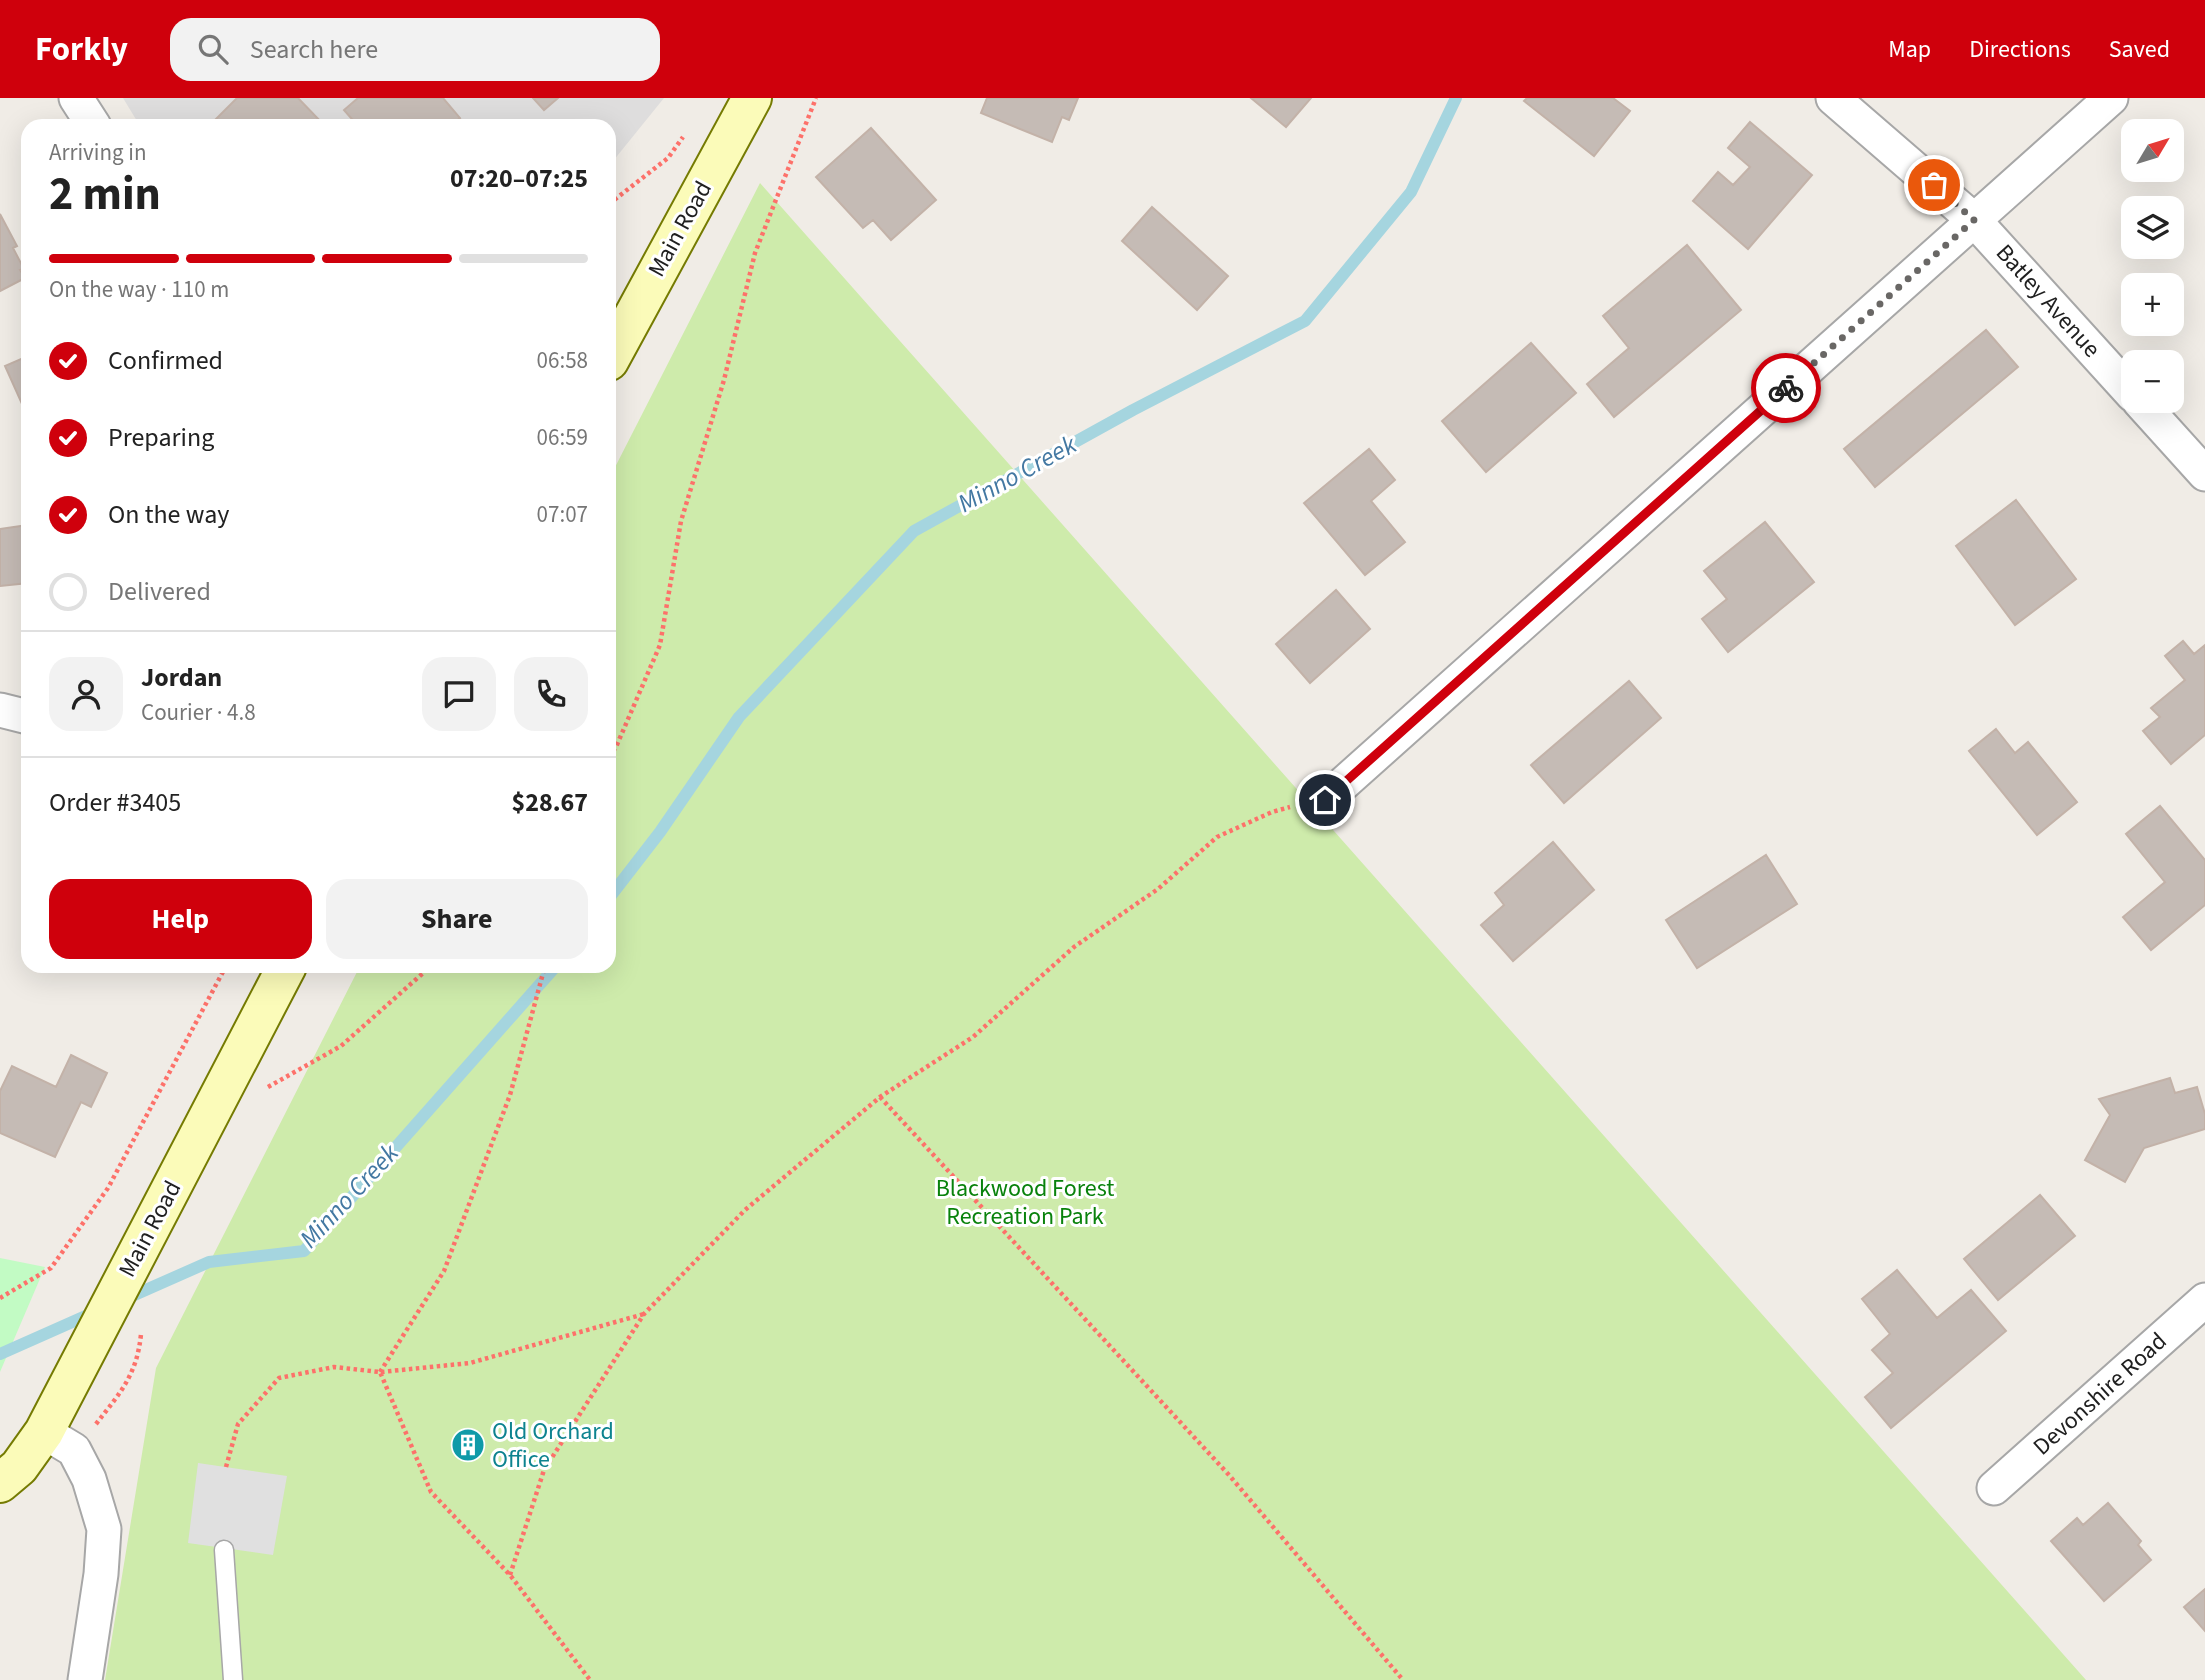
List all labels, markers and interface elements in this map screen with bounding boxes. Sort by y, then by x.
search box [170,18,660,81]
text: Forkly [35,26,128,73]
icon: search [194,30,232,68]
text: Search here [250,31,378,68]
text: Map [1888,32,1931,67]
text: Directions [1969,32,2071,67]
text: Saved [2109,32,2170,67]
north arrow [2121,119,2184,182]
map controls [2121,119,2184,413]
text: Arriving in [49,136,147,169]
pin [1904,155,1964,215]
text: 07:20–07:25 [450,160,588,197]
text: 2 min [49,162,161,227]
icon: bag [1915,166,1953,204]
street label: Main Road [639,175,721,283]
button: layers [2121,196,2184,259]
street label: Batley Avenue [1987,236,2109,366]
text: On the way · 110 m [49,273,229,306]
button: + [2121,273,2184,336]
icon: check [49,342,87,380]
text: Confirmed [108,342,223,379]
text: 06:58 [537,344,588,377]
button: − [2121,350,2184,413]
courier [1751,353,1821,423]
icon: bike [1767,369,1805,407]
icon: check [49,419,87,457]
text: Preparing [108,419,214,456]
text: 06:59 [537,421,588,454]
water label: Minno Creek [951,426,1084,522]
icon: check [49,496,87,534]
text: On the way [108,496,229,533]
text: 07:07 [537,498,588,531]
text: Delivered [108,573,211,610]
button: person [49,657,123,731]
button: chat [422,657,496,731]
button: phone [514,657,588,731]
text: Jordan [141,659,222,696]
text: Courier · 4.8 [141,696,256,729]
pin [1295,770,1355,830]
icon: home [1306,781,1344,819]
text: Order #3405 [49,784,181,821]
text: $28.67 [512,784,588,821]
button: Help [49,879,312,959]
button: Share [326,879,588,959]
water label: Minno Creek [291,1135,407,1256]
park label: Blackwood Forest Recreation Park [936,1171,1114,1234]
street label: Main Road [110,1174,190,1284]
street label: Devonshire Road [2025,1324,2175,1464]
place label: Old Orchard Office [492,1414,614,1477]
building icon: Old Orchard Office [449,1426,487,1464]

